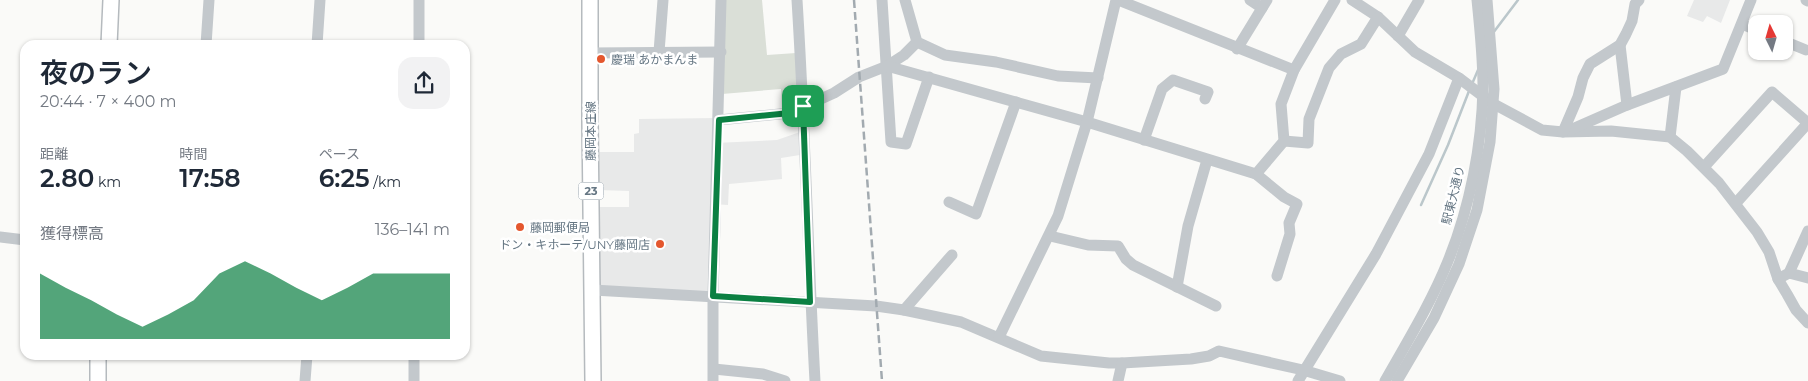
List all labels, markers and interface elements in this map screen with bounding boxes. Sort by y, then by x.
north arrow [1748,15,1792,60]
map controls [1748,15,1793,60]
place label: 慶瑞 あかまんま [611,52,698,67]
marker: 慶瑞 あかまんま [595,53,607,65]
text: 夜のラン [40,56,152,90]
button: share [398,57,450,109]
pin [782,85,824,127]
text: 20:44 · 7 × 400 m [40,92,177,111]
icon: arrive [789,92,817,120]
street label: 藤岡本庄線 [583,101,598,161]
text: 距離 [40,145,68,163]
text: 時間 [179,145,207,163]
text: ペース [319,145,360,163]
text: 2.80 [40,163,94,193]
text: 17:58 [179,163,241,193]
text: 6:25 [319,163,370,193]
street label: 駅東大通り [1438,164,1468,226]
text: km [94,173,121,191]
text: /km [370,173,401,191]
road number: 23 [578,182,604,200]
text: 136–141 m [375,220,450,239]
place label: 藤岡郵便局 [530,220,590,235]
marker: 藤岡郵便局 [514,221,526,233]
text: 獲得標高 [40,224,104,243]
place label: ドン・キホーテ/UNY藤岡店 [499,237,650,252]
marker: ドン・キホーテ/UNY藤岡店 [654,238,666,250]

